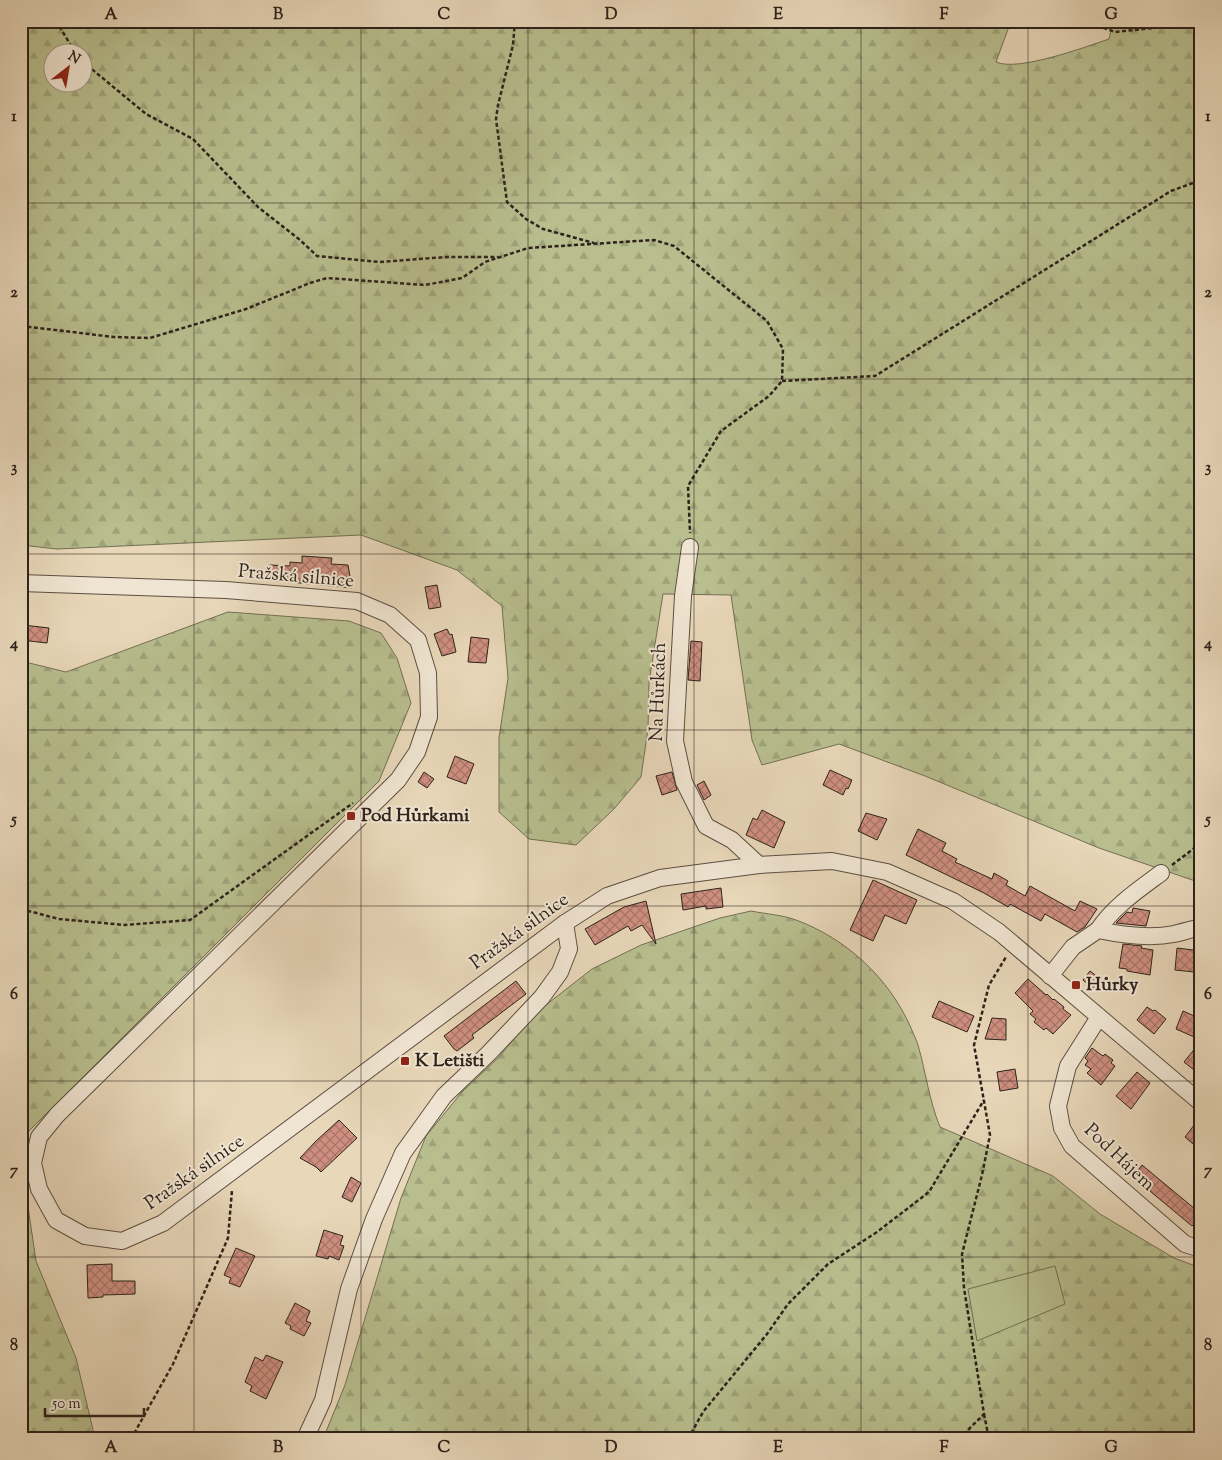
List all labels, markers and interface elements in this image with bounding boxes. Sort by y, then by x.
text: A [105,4,118,27]
text: B [273,4,283,27]
text: C [438,4,451,27]
text: D [605,4,618,27]
text: E [773,4,783,27]
text: F [940,4,949,27]
text: G [1104,4,1118,27]
north arrow [42,42,92,92]
text: N [64,47,84,70]
text: 1 [11,106,17,129]
text: 1 [1205,106,1211,129]
text: 2 [10,282,18,305]
text: 2 [1204,282,1212,305]
text: 3 [11,457,18,480]
text: 3 [1205,457,1212,480]
street label: Pražská silnice [237,558,355,596]
text: 4 [9,633,18,656]
text: 4 [1203,633,1212,656]
street label: Na Hůrkách [644,642,674,742]
place label: Pod Hůrkami [361,803,470,830]
text: 5 [9,809,17,832]
text: 5 [1203,809,1211,832]
marker: Pod Hůrkami [345,810,357,822]
street label: Pražská silnice [465,887,575,977]
place label: Hůrky [1086,972,1139,999]
marker: Hůrky [1070,979,1082,991]
text: 6 [10,984,18,1007]
text: 6 [1204,984,1212,1007]
place label: K Letišti [415,1048,485,1075]
marker: K Letišti [399,1055,411,1067]
street label: Pod Hájem [1077,1118,1161,1198]
street label: Pražská silnice [140,1129,250,1217]
text: 7 [10,1160,19,1183]
text: 7 [1204,1160,1213,1183]
text: 8 [10,1335,18,1358]
text: 8 [1204,1335,1212,1358]
scale bar [45,1385,144,1417]
text: 50 m [51,1394,81,1415]
text: A [105,1437,118,1460]
text: B [273,1437,283,1460]
text: C [438,1437,451,1460]
text: D [605,1437,618,1460]
text: E [773,1437,783,1460]
text: F [940,1437,949,1460]
text: G [1104,1437,1118,1460]

